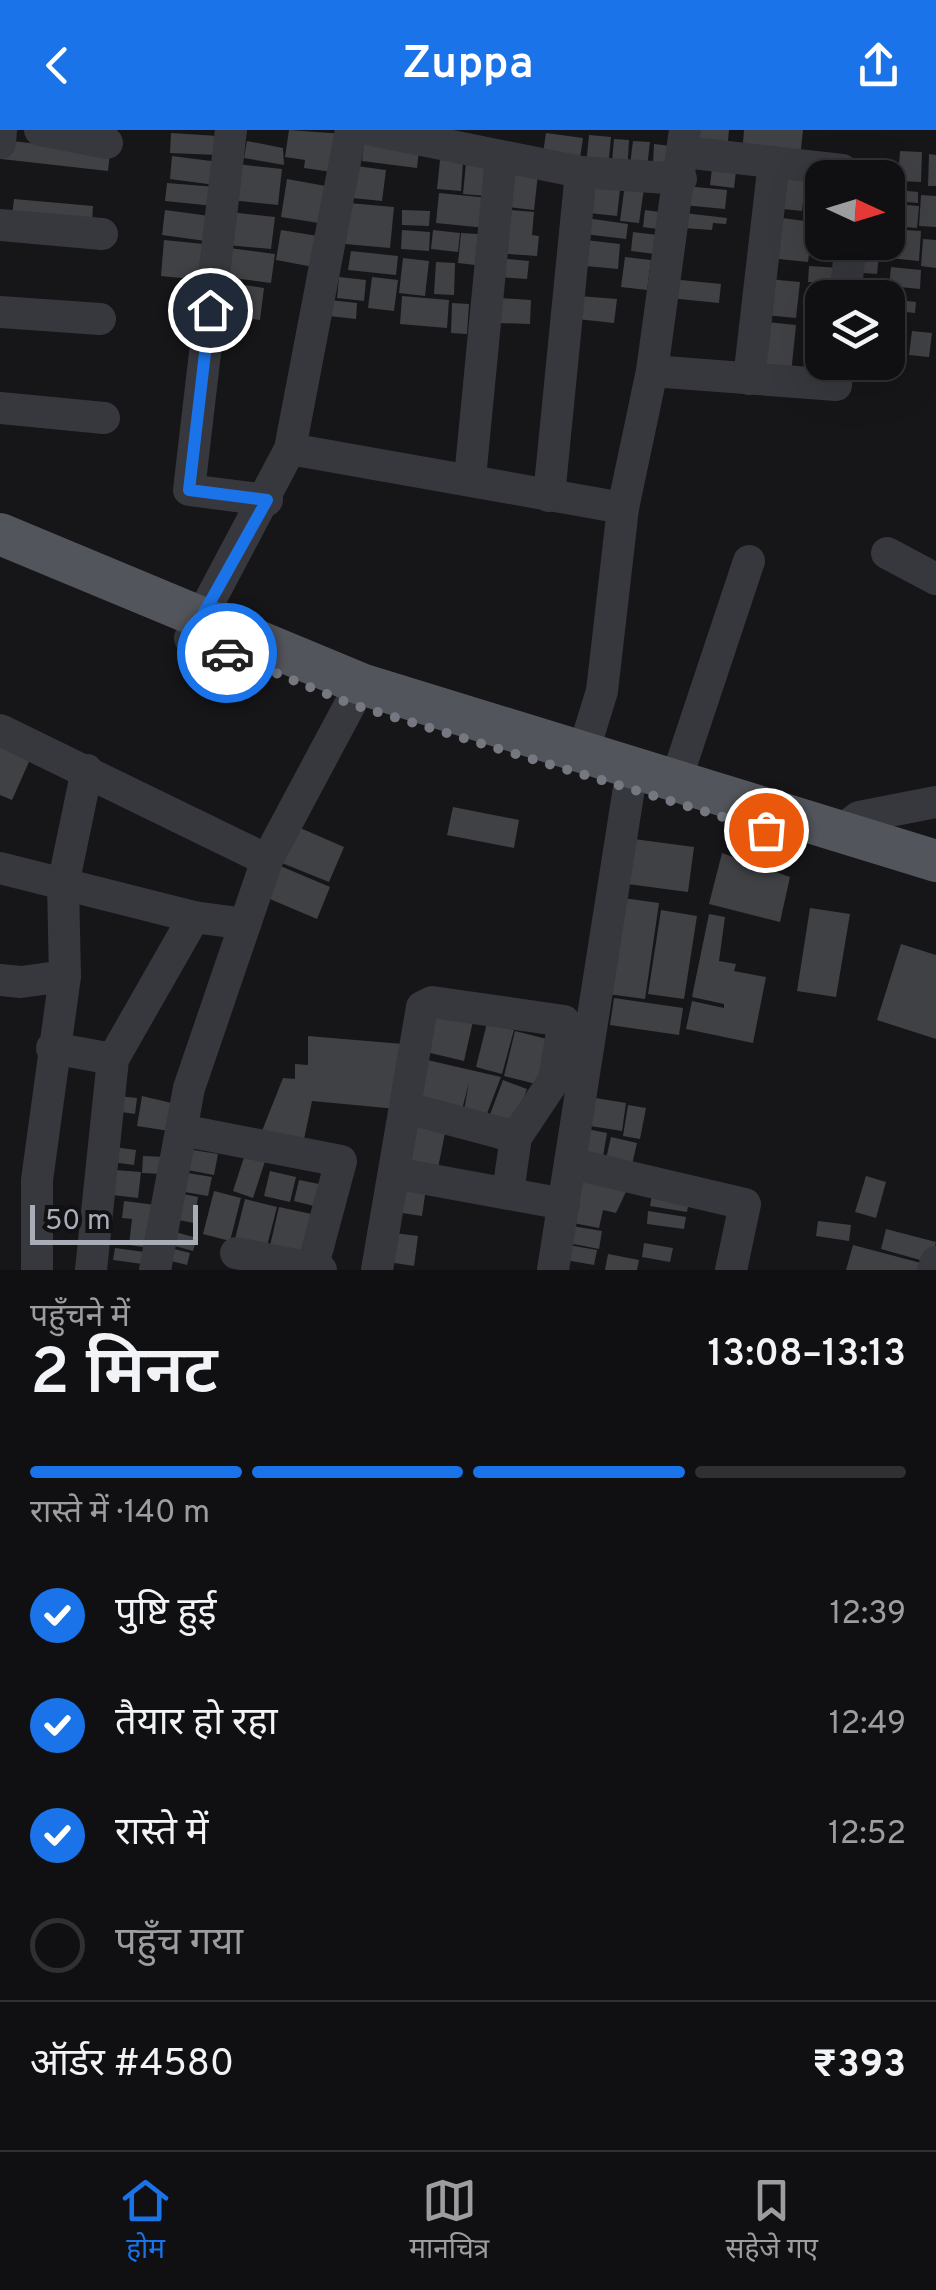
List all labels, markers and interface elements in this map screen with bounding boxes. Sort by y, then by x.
text: Zuppa [402,37,534,94]
icon: back [30,38,85,93]
icon: share [851,38,906,93]
north arrow [805,160,905,260]
map controls [805,160,905,380]
pin [168,268,253,353]
button: layers [805,280,905,380]
icon: home [183,283,238,338]
courier [177,603,277,703]
icon: car [200,626,255,681]
pin [724,788,809,873]
icon: bag [739,803,794,858]
scale bar [30,1200,198,1244]
text: 50 m [45,1204,111,1240]
text: पहुँचने में [30,1298,130,1338]
text: 13:08–13:13 [708,1331,906,1380]
text: 2 मिनट [30,1335,218,1417]
text: रास्ते में · 140 m [30,1494,210,1534]
icon: check [30,1588,85,1643]
text: पुष्टि हुई [115,1590,216,1639]
text: 12:39 [830,1595,906,1635]
icon: check [30,1698,85,1753]
text: तैयार हो रहा [115,1700,278,1749]
text: 12:49 [829,1705,906,1745]
icon: check [30,1808,85,1863]
text: रास्ते में [115,1810,208,1859]
text: 12:52 [828,1815,906,1855]
text: पहुँच गया [115,1920,243,1969]
text: ऑर्डर #4580 [30,2041,234,2090]
text: ₹393 [812,2042,906,2091]
tab: होम [118,2173,173,2269]
tab: मानचित्र [409,2173,489,2269]
tab: सहेजे गए [726,2173,818,2269]

